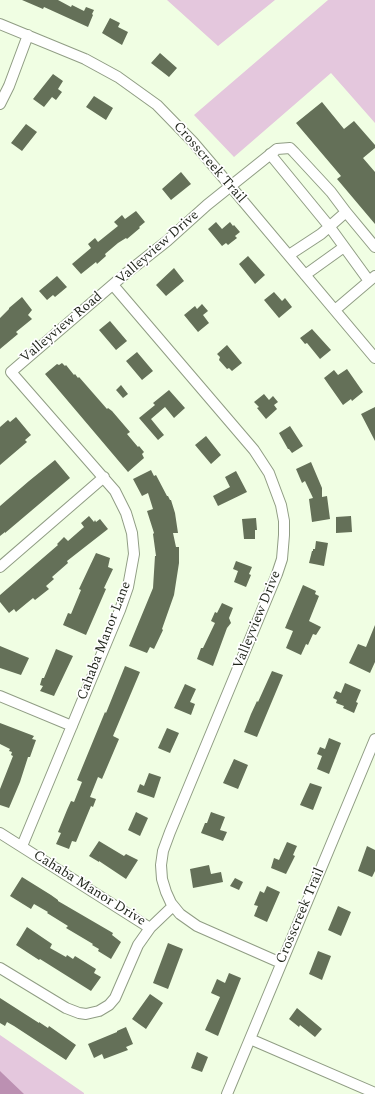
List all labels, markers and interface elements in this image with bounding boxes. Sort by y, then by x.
street label: Crosscreek Trail [169,119,249,207]
street label: Valleyview Drive [113,207,203,289]
street label: Valleyview Road [18,289,106,367]
street label: Valleyview Drive [231,568,285,672]
street label: Cahaba Manor Lane [75,579,135,703]
street label: Cahaba Manor Drive [30,848,148,930]
street label: Crosscreek Trail [273,866,329,966]

